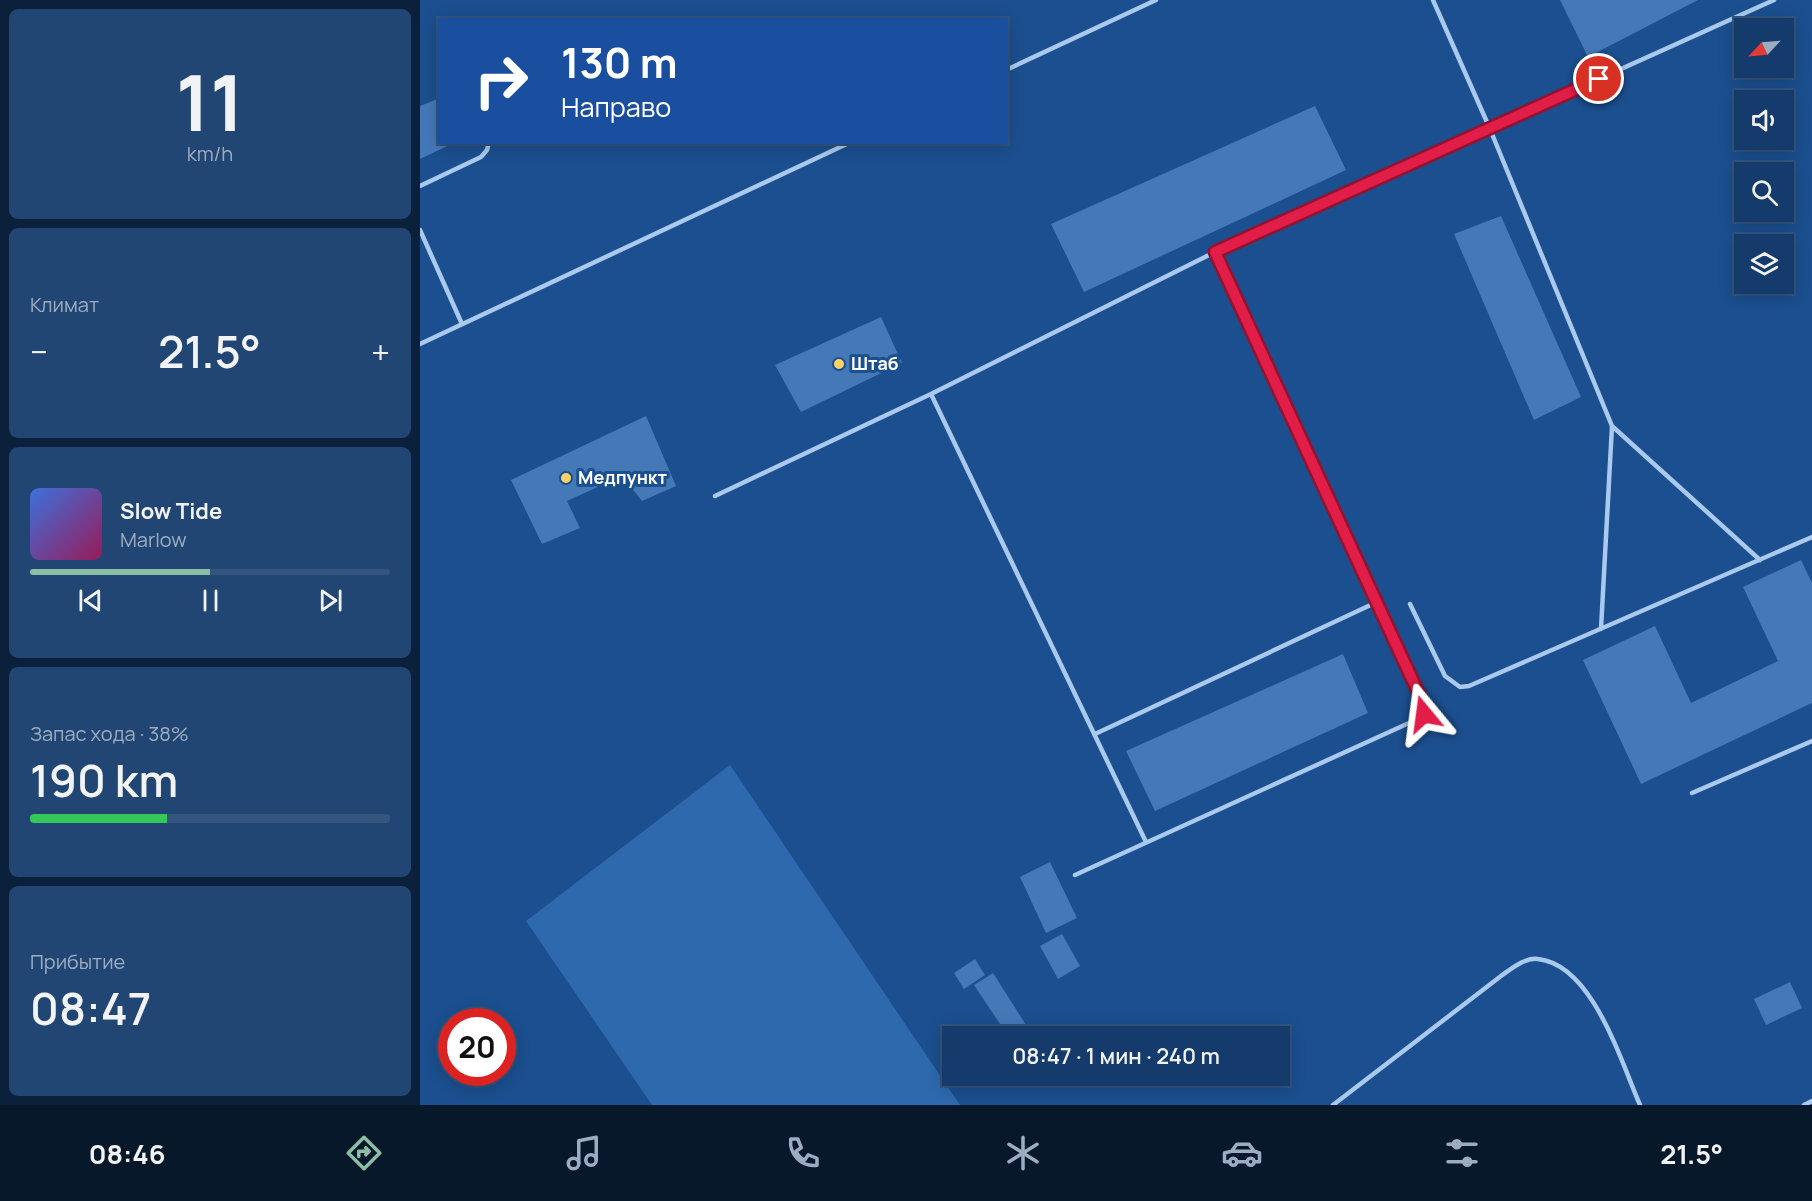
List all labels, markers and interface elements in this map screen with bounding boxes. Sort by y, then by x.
north arrow [1734,18,1794,78]
map controls [1734,18,1794,294]
text: 130 m [561,33,678,91]
icon: right [462,42,540,120]
text: 11 [176,48,244,154]
pin [1573,53,1624,104]
icon: arrive [1582,62,1615,95]
text: Направо [561,88,671,125]
button: sound [1734,90,1794,150]
text: km/h [187,140,233,167]
button: search [1734,162,1794,222]
button: layers [1734,234,1794,294]
text: Климат [30,291,99,318]
text: 21.5° [158,320,261,382]
text: − [30,329,48,374]
text: + [371,329,390,374]
place label: Штаб [851,351,899,375]
marker: Штаб [832,357,846,371]
place label: Медпункт [578,465,668,489]
marker: Медпункт [559,471,573,485]
text: Slow Tide [120,496,222,526]
text: Marlow [120,526,187,553]
icon: previous [74,584,107,617]
icon: pause [194,584,227,617]
icon: next [314,584,347,617]
position arrow [1392,682,1456,746]
text: Запас хода · 38% [30,720,189,747]
text: 190 km [30,749,178,811]
text: Прибытие [30,948,125,975]
text: 08:47 [30,977,151,1039]
speed limit sign: 20 [438,1008,516,1086]
text: 08:47 · 1 мин · 240 m [1012,1041,1220,1071]
icon: directions [343,1132,385,1174]
icon: music [563,1132,605,1174]
icon: phone [782,1132,824,1174]
icon: climate [1002,1132,1044,1174]
icon: car [1221,1132,1263,1174]
icon: filters [1441,1132,1483,1174]
text: 08:46 [89,1135,166,1172]
text: 21.5° [1660,1135,1723,1172]

